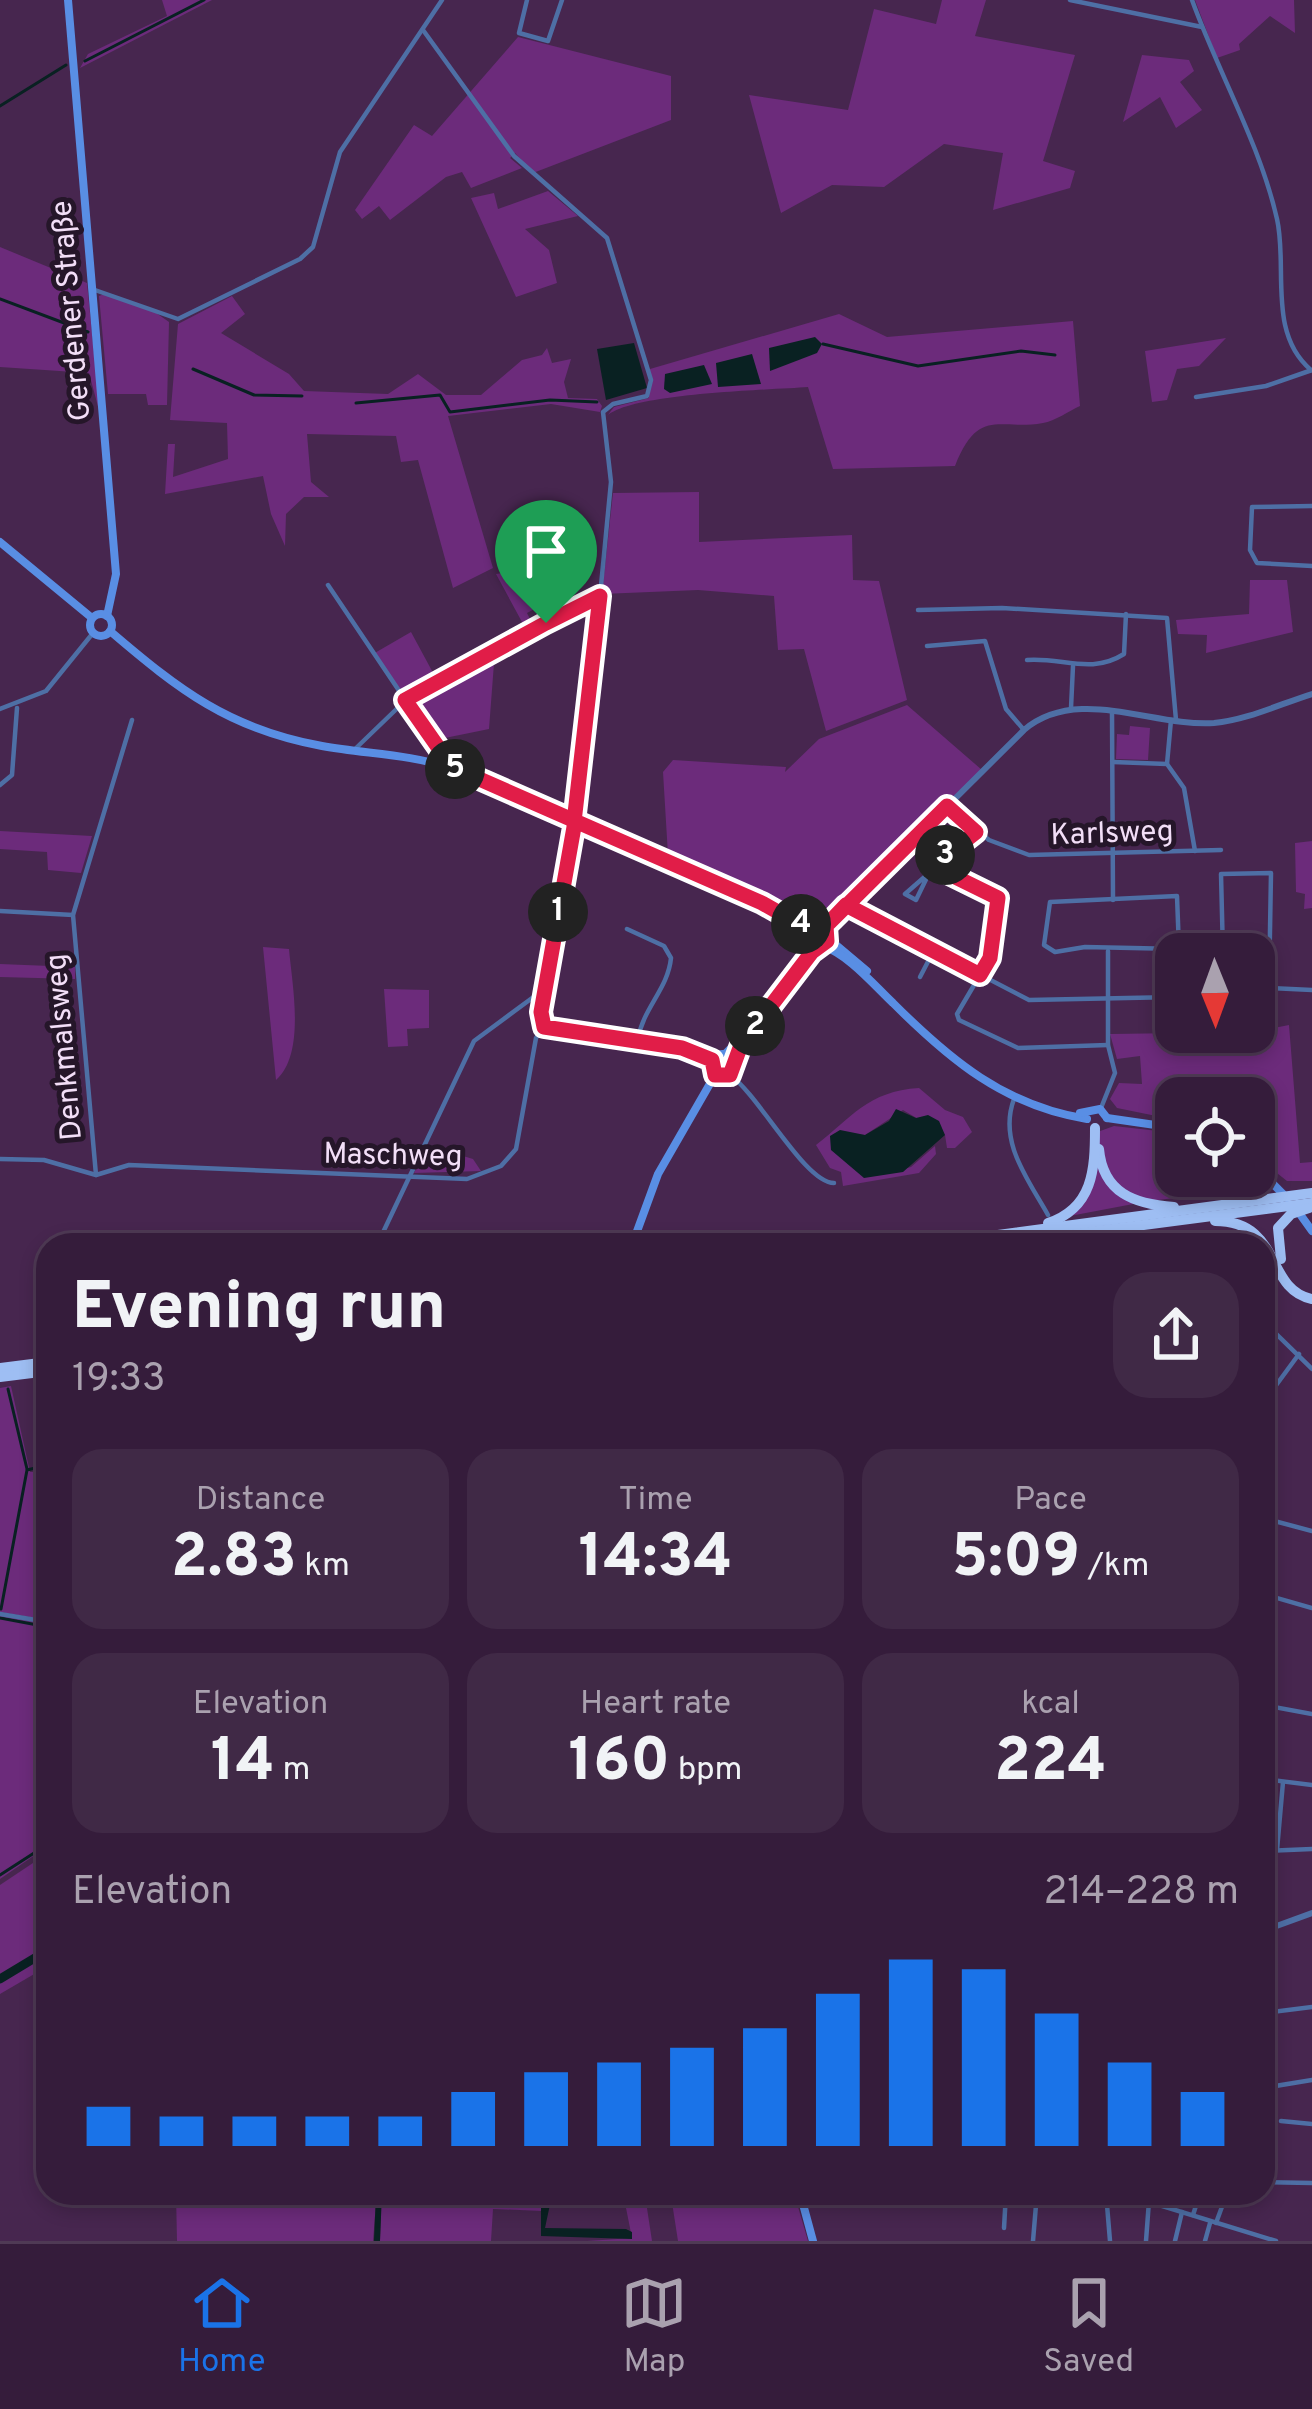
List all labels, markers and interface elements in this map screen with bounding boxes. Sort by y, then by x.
street label: Gerdener Straße [44,199,101,423]
pin [495,500,597,623]
icon: arrive [513,518,579,584]
pin: 5 [425,739,485,799]
text: 5 [445,748,465,790]
street label: Karlsweg [1050,814,1174,855]
pin: 3 [915,825,975,885]
text: 3 [935,834,955,876]
pin: 1 [528,882,588,942]
text: 1 [551,891,565,933]
pin: 4 [771,894,831,954]
text: 4 [790,903,812,945]
north arrow [1155,933,1275,1053]
map controls [1155,933,1275,1197]
street label: Denkmalsweg [39,952,92,1142]
pin: 2 [725,996,785,1056]
text: 2 [745,1005,765,1047]
button: locate [1155,1077,1275,1197]
street label: Maschweg [323,1137,463,1176]
text: Evening run [72,1269,446,1352]
button: share [1113,1272,1239,1398]
text: 19:33 [72,1356,166,1405]
text: Distance [196,1480,325,1522]
text: Time [619,1480,692,1522]
text: Pace [1014,1480,1087,1522]
text: 2.83 [171,1522,297,1598]
text: 14:34 [579,1522,732,1598]
text: 5:09 [952,1522,1080,1598]
text: km [297,1546,350,1588]
text: /km [1080,1546,1149,1588]
text: Elevation [193,1684,328,1726]
text: Heart rate [580,1684,731,1726]
text: kcal [1021,1684,1080,1726]
text: 14 [211,1726,275,1802]
text: 160 [568,1726,670,1802]
text: 224 [994,1726,1107,1802]
text: m [275,1750,310,1792]
text: bpm [670,1750,743,1792]
text: Elevation [72,1869,232,1918]
text: 214–228 m [1043,1869,1239,1918]
tab: Home [178,2270,266,2384]
tab: Map [621,2270,687,2384]
tab: Saved [1043,2270,1134,2384]

